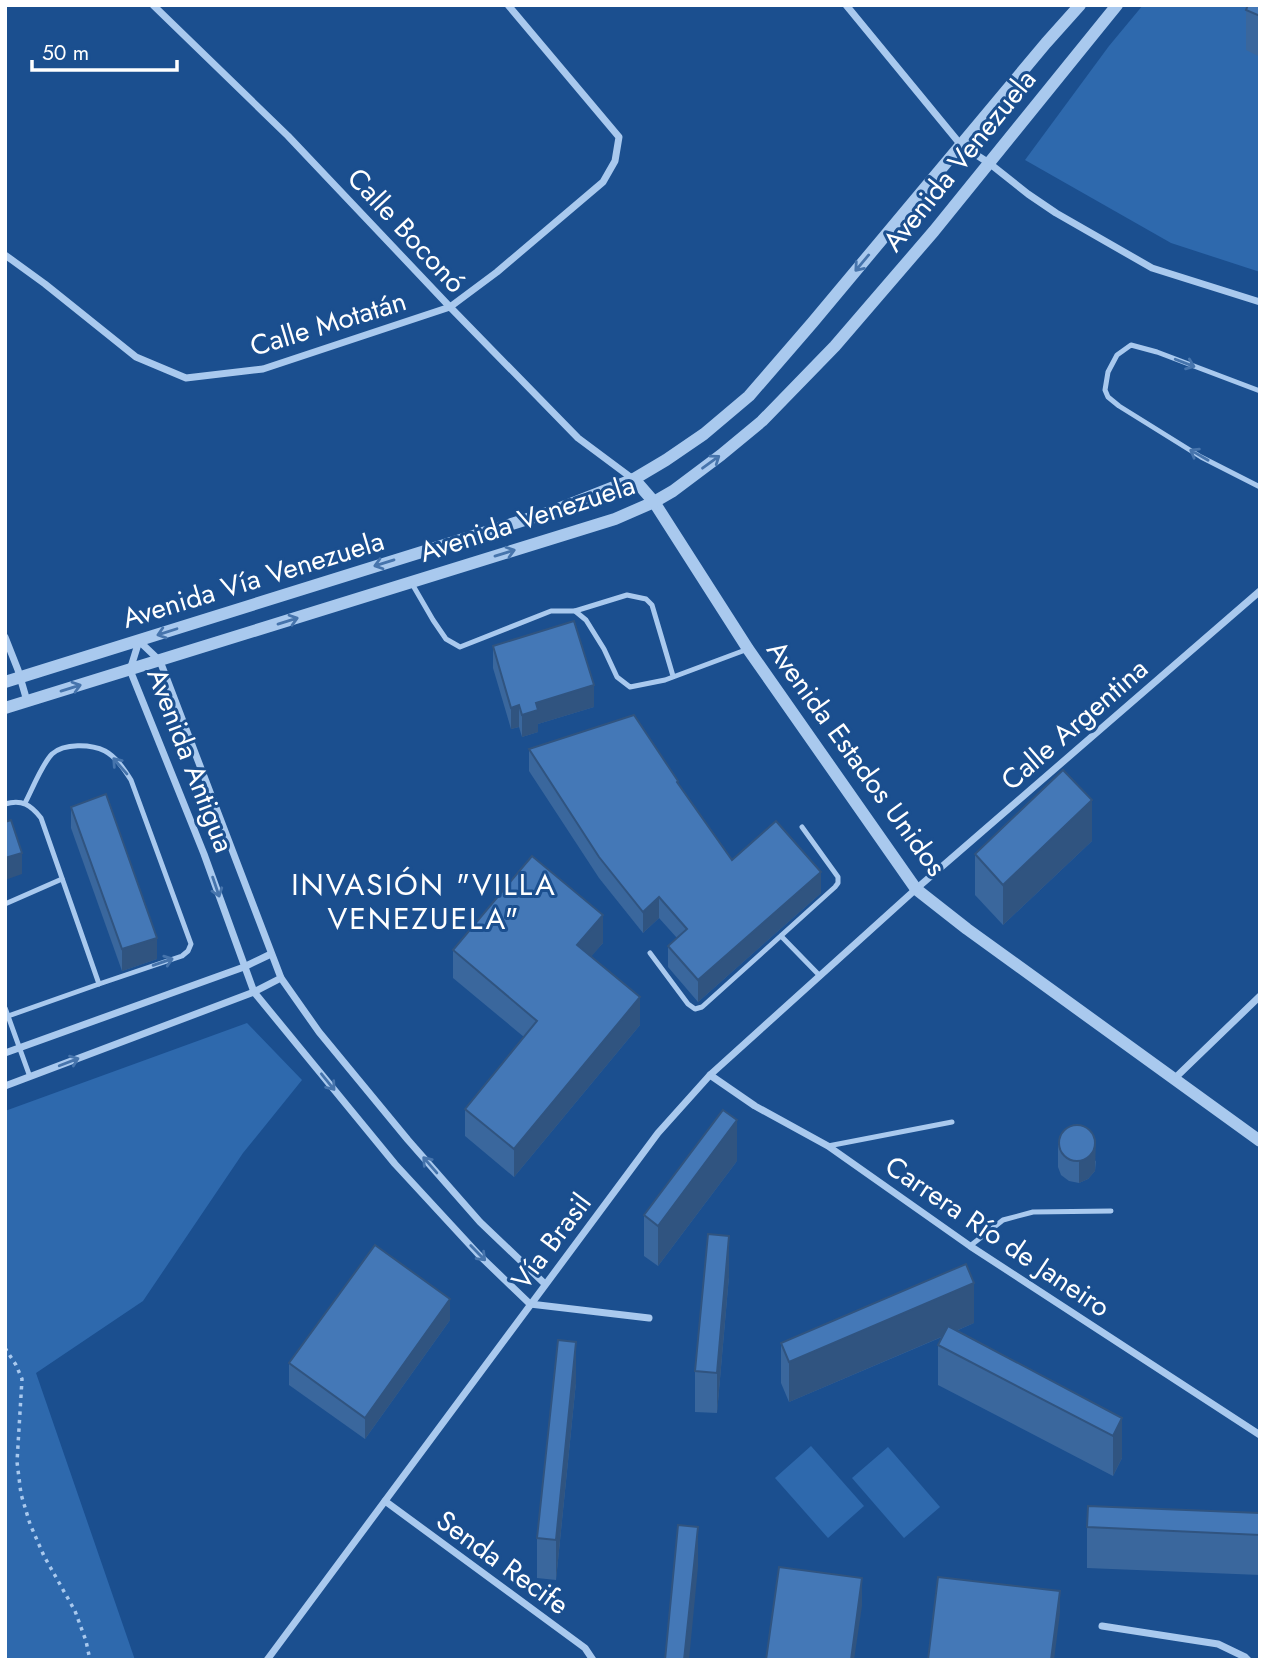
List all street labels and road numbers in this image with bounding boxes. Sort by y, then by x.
street label: Avenida Venezuela [873,60,1046,260]
street label: Calle Boconó [338,159,475,302]
street label: Calle Motatán [245,280,411,367]
street label: Avenida Venezuela [414,464,640,573]
street label: Avenida Vía Venezuela [117,520,389,639]
street label: Avenida Estados Unidos [757,632,956,885]
street label: Calle Argentina [992,649,1157,800]
street label: Avenida Antigua [137,662,245,858]
street label: Carrera Río de Janeiro [877,1146,1119,1327]
street label: Vía Brasil [502,1185,601,1298]
street label: Senda Recife [428,1500,578,1625]

